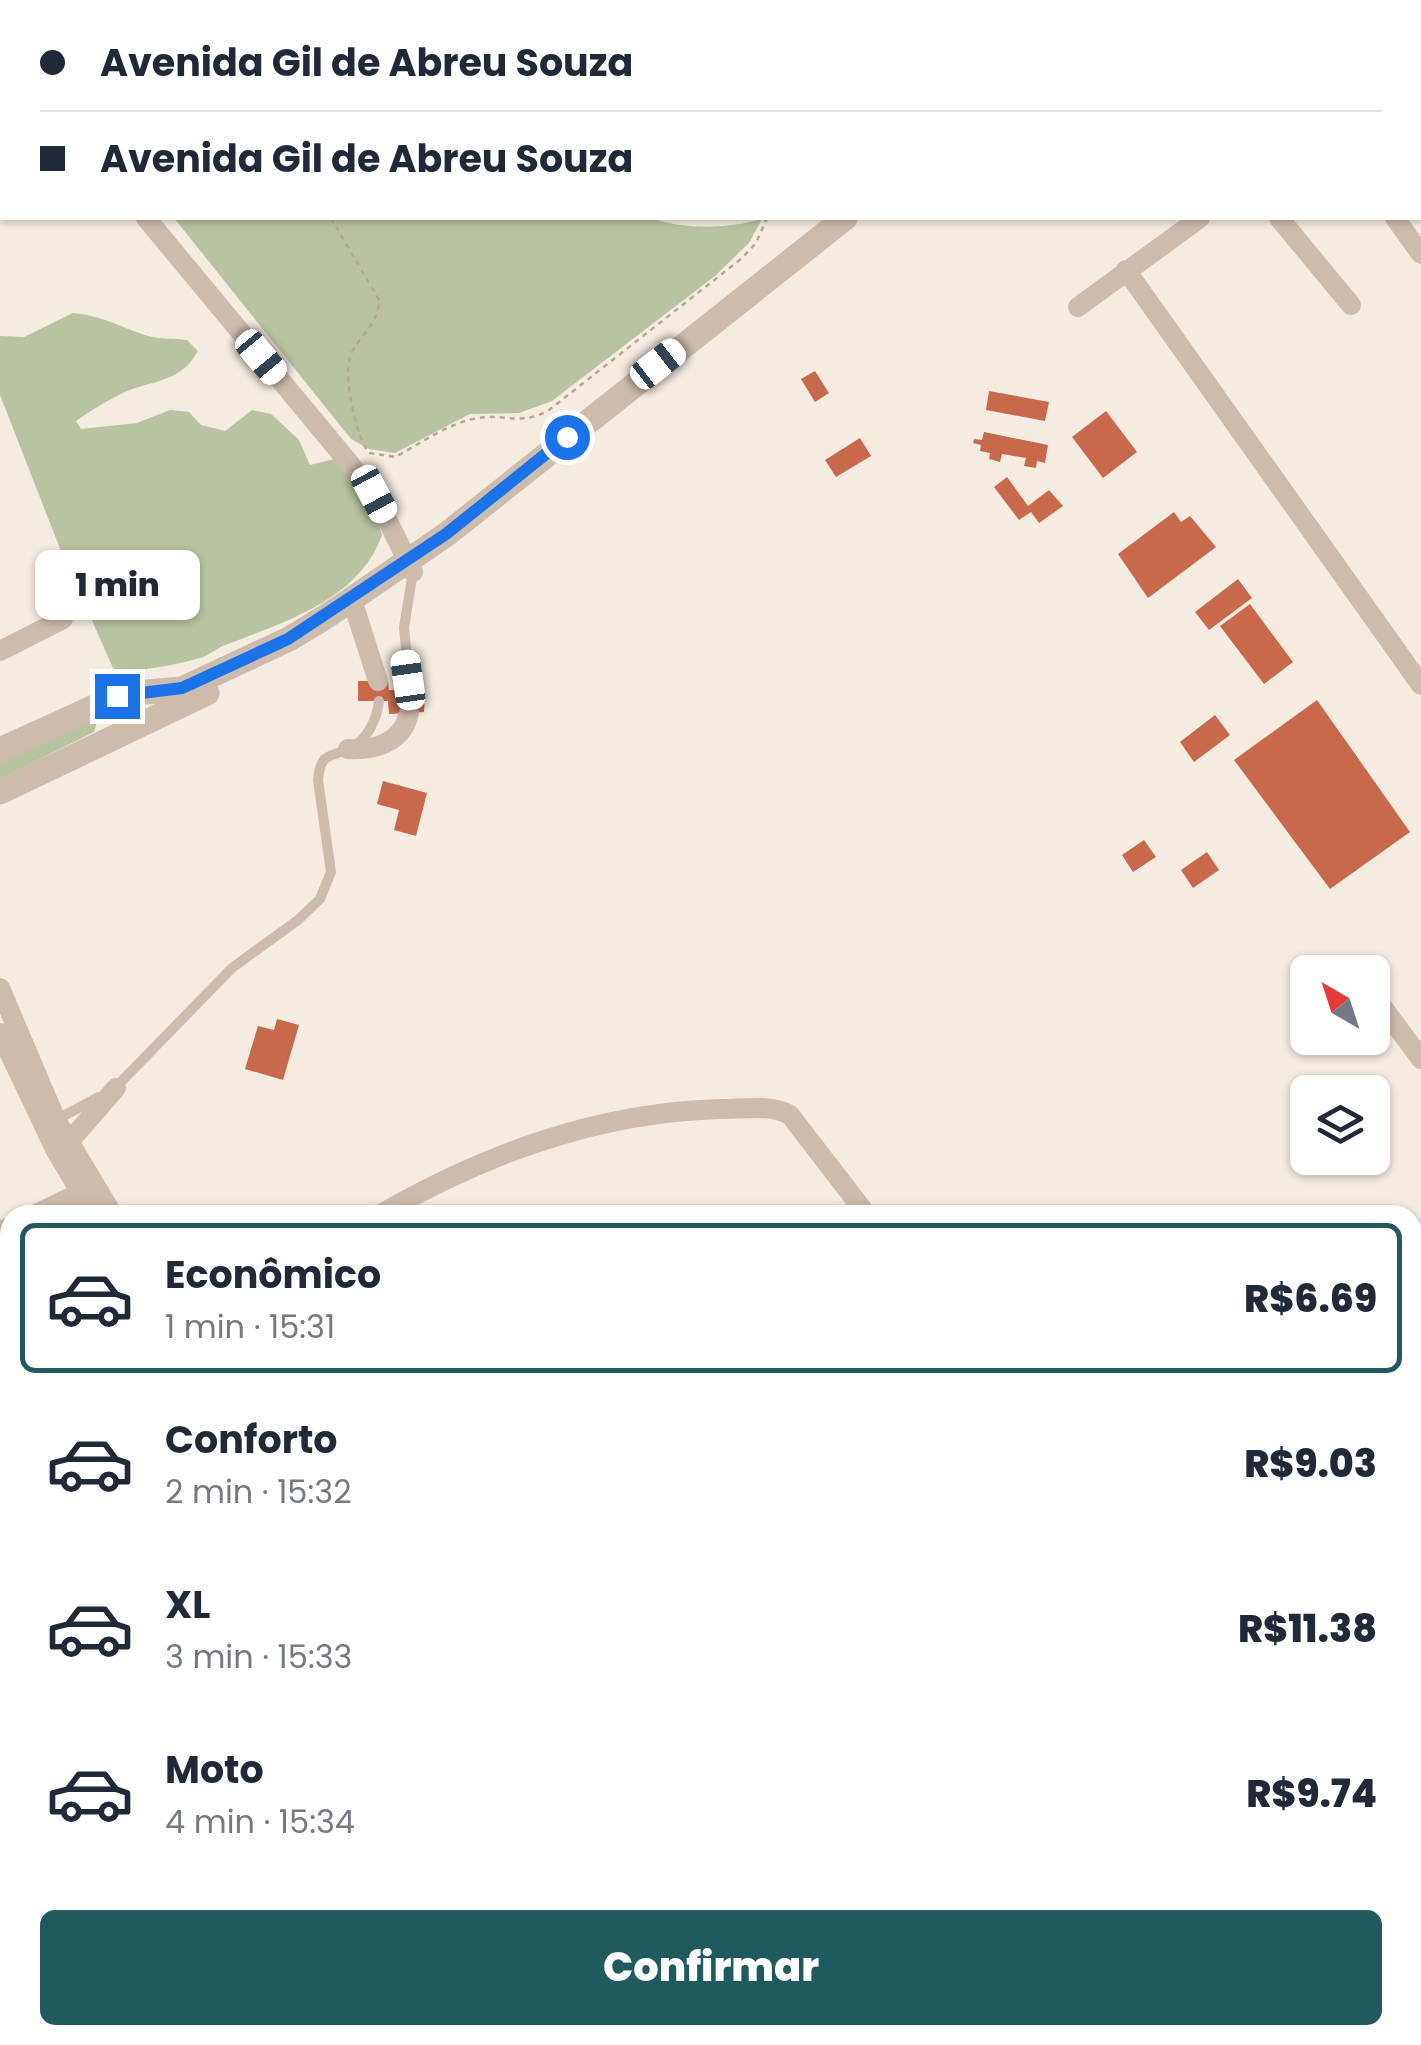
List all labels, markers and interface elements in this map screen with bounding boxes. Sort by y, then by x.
text: Avenida Gil de Abreu Souza [100,36,633,89]
text: Avenida Gil de Abreu Souza [100,132,633,185]
car [230,324,292,390]
car [625,334,691,394]
route start [545,415,590,460]
car [347,460,401,528]
callout: 1 min [34,551,200,621]
text: 1 min [75,562,160,607]
car [389,648,427,712]
route end [95,674,140,719]
north arrow [1290,955,1390,1055]
map controls [1290,955,1390,1175]
button: layers [1290,1075,1390,1175]
text: Econômico [165,1248,381,1301]
icon: car [45,1253,135,1343]
text: R$6.69 [1244,1272,1377,1325]
text: 1 min · 15:31 [165,1304,335,1349]
text: Conforto [165,1413,338,1466]
icon: car [45,1418,135,1508]
text: R$9.03 [1244,1437,1377,1490]
text: 2 min · 15:32 [165,1469,352,1514]
text: XL [165,1578,210,1631]
icon: car [45,1583,135,1673]
text: R$11.38 [1238,1602,1377,1655]
text: 3 min · 15:33 [165,1634,352,1679]
text: Moto [165,1743,264,1796]
icon: car [45,1748,135,1838]
text: R$9.74 [1246,1767,1377,1820]
text: 4 min · 15:34 [165,1799,355,1844]
button: Confirmar [40,1910,1382,2025]

